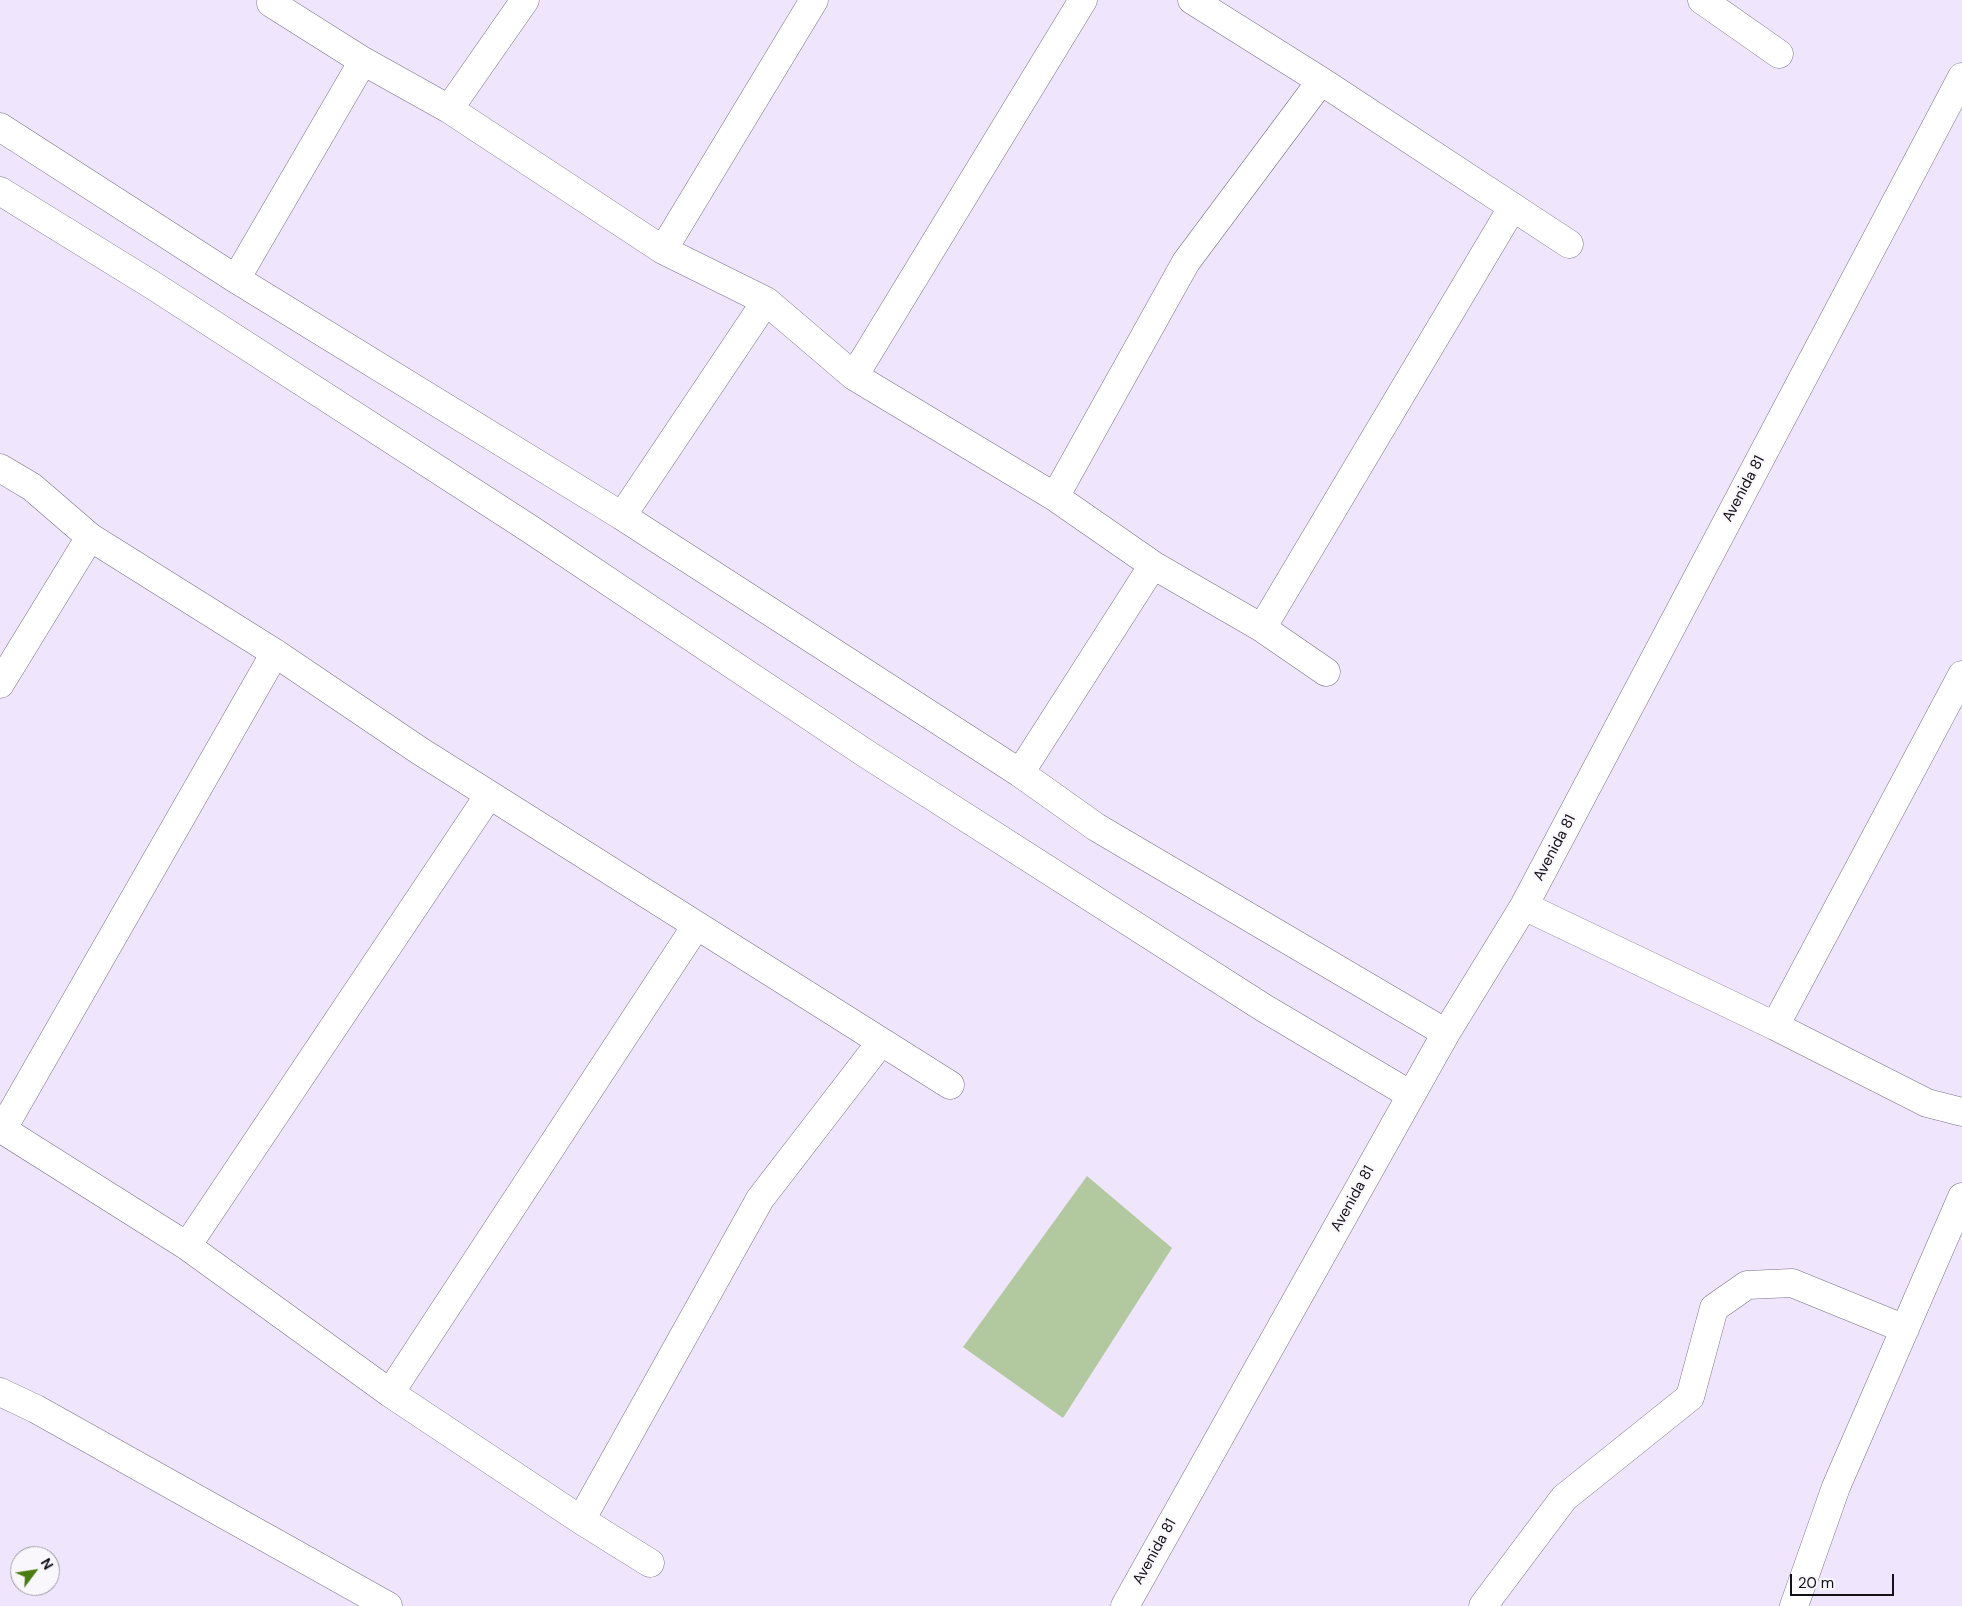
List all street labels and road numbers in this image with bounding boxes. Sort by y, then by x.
street label: Avenida 81 [1719,453,1769,525]
street label: Avenida 81 [1530,812,1580,884]
street label: Avenida 81 [1328,1163,1378,1235]
street label: Avenida 81 [1130,1516,1180,1588]

